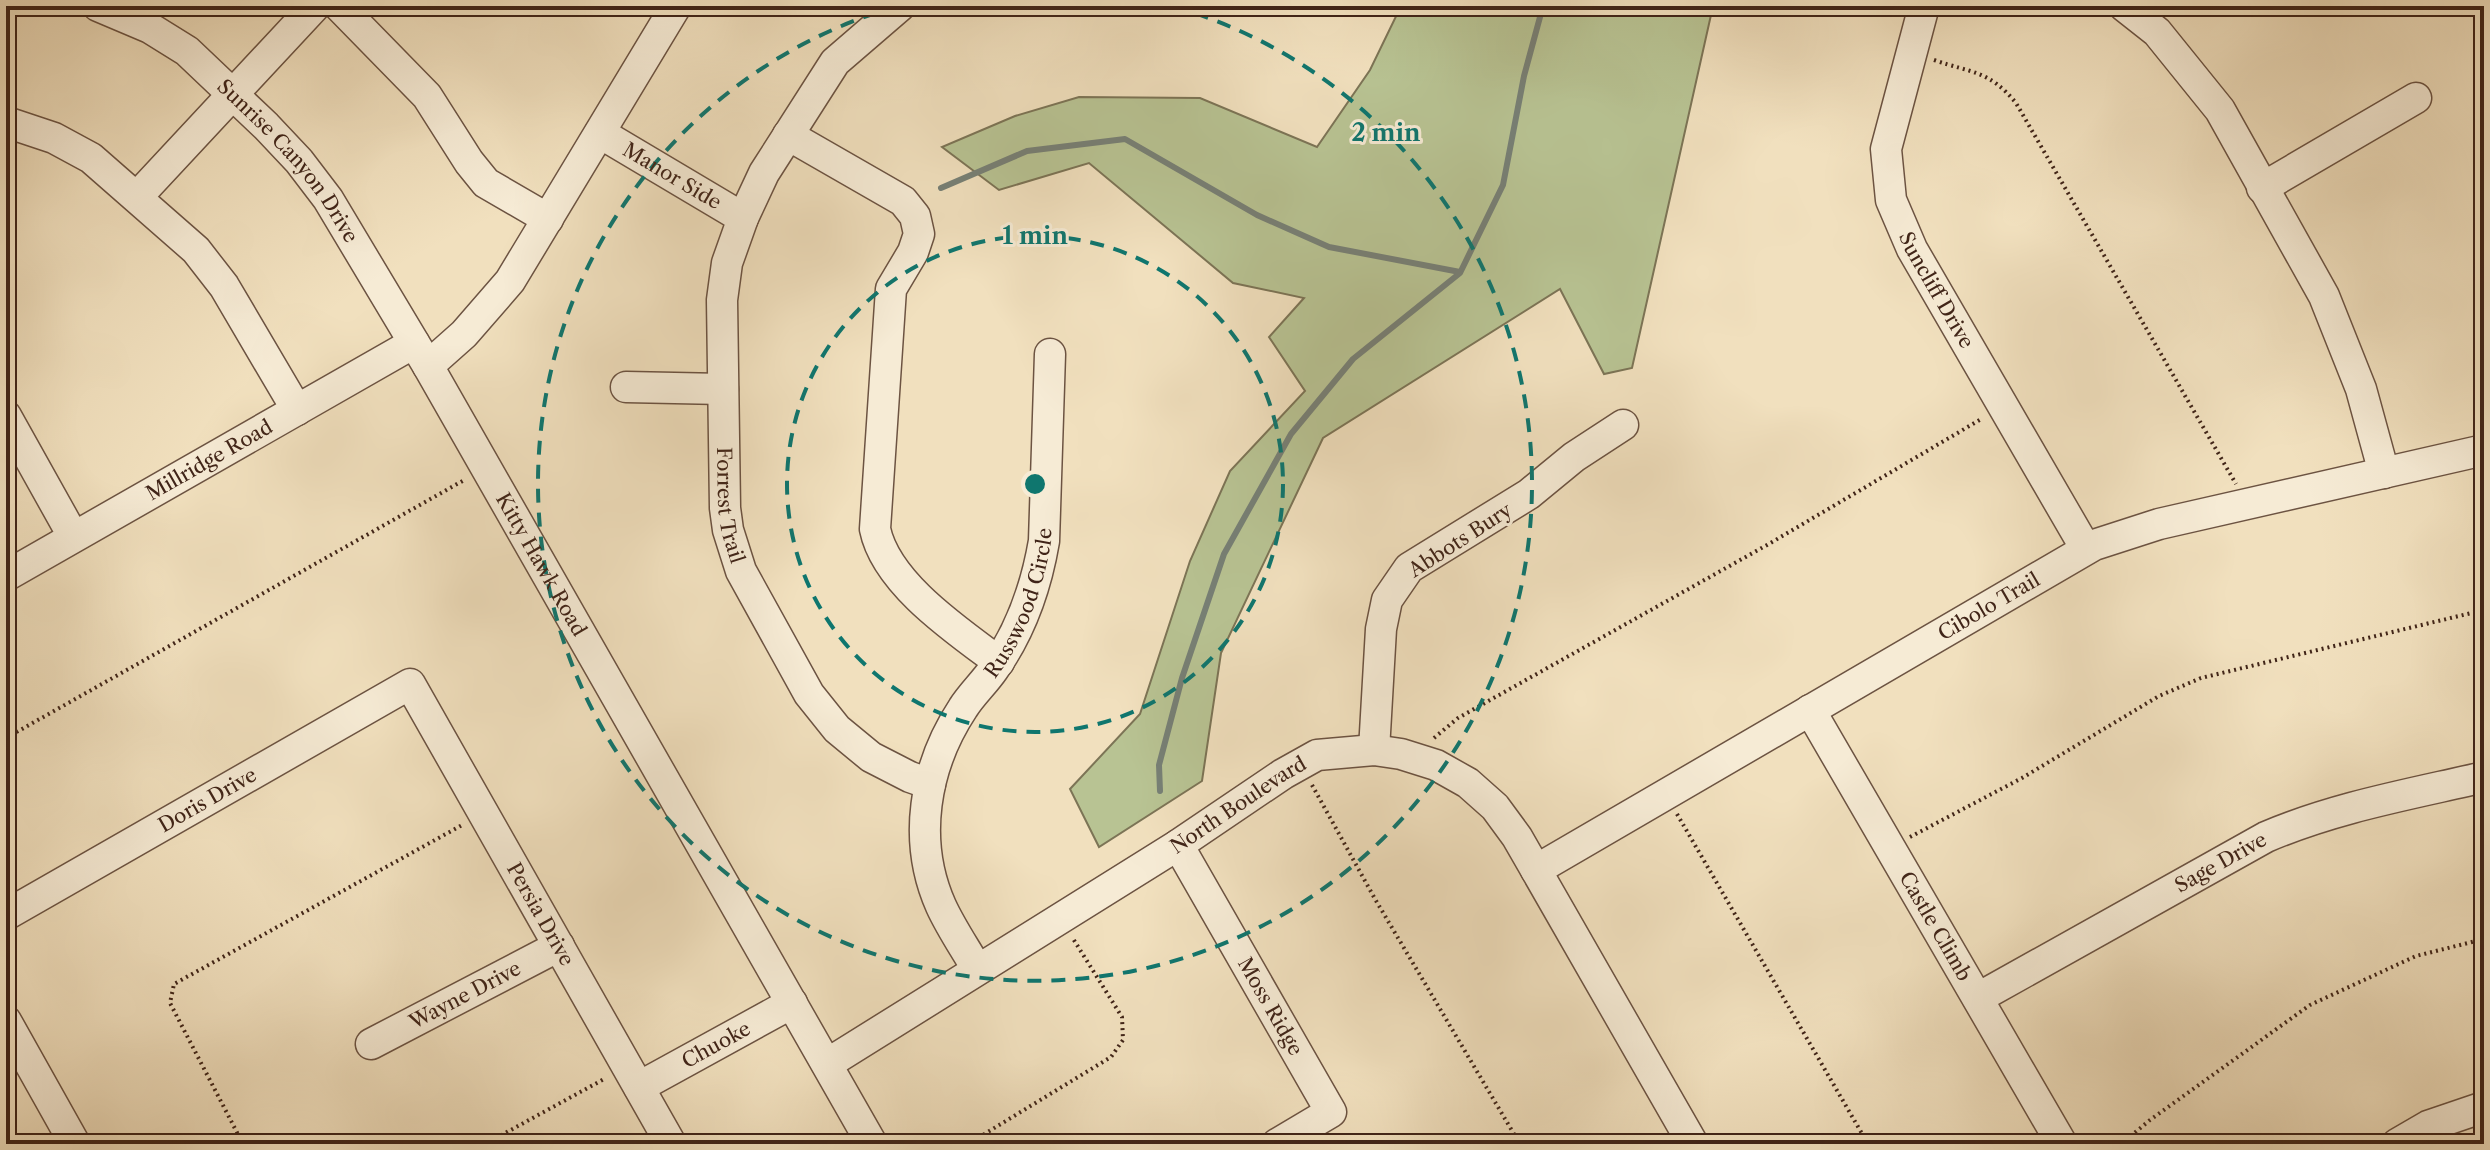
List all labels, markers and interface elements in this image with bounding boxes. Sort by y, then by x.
street label: Sunrise Canyon Drive [212,74,363,247]
text: 2 min [1351,118,1421,147]
street label: Manor Side [619,137,726,214]
text: 1 min [1002,221,1068,250]
street label: Suncliff Drive [1894,228,1979,353]
street label: Millridge Road [142,414,277,505]
street label: Forrest Trail [712,447,750,566]
centre of rings [1021,470,1049,498]
street label: Kitty Hawk Road [491,489,592,640]
street label: Abbots Bury [1403,497,1517,583]
street label: Russwood Circle [979,528,1056,682]
street label: Cibolo Trail [1934,567,2044,645]
street label: North Boulevard [1166,752,1310,859]
street label: Doris Drive [154,762,261,837]
street label: Sage Drive [2171,827,2271,898]
street label: Persia Drive [502,858,579,970]
street label: Castle Climb [1894,867,1977,985]
street label: Moss Ridge [1233,953,1308,1060]
street label: Wayne Drive [404,956,525,1034]
street label: Chuoke [678,1016,755,1073]

